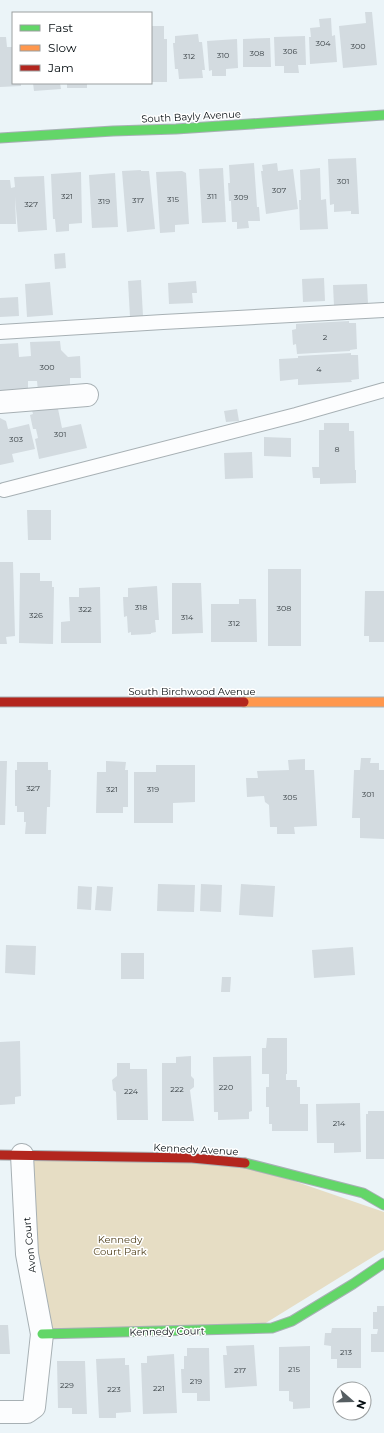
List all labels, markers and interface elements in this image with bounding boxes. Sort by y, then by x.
legend [12,12,152,84]
text: Fast [48,20,73,35]
house number: 304 [315,38,331,48]
text: Slow [48,40,77,55]
house number: 300 [350,41,366,51]
house number: 306 [283,46,297,56]
house number: 308 [250,48,264,58]
house number: 310 [217,50,229,60]
house number: 312 [183,51,195,61]
text: Jam [47,60,74,75]
street label: South Bayly Avenue [141,107,241,126]
house number: 301 [337,176,349,186]
house number: 307 [272,185,287,195]
house number: 321 [61,191,73,201]
house number: 311 [207,191,217,201]
house number: 309 [234,192,248,202]
house number: 315 [167,194,179,204]
house number: 317 [132,195,144,205]
house number: 319 [98,196,110,206]
house number: 327 [24,199,38,209]
house number: 2 [323,332,328,342]
house number: 300 [39,362,55,372]
house number: 4 [316,364,322,374]
house number: 301 [54,429,66,439]
house number: 303 [9,434,24,444]
house number: 8 [334,444,340,454]
house number: 318 [135,602,147,612]
house number: 308 [277,603,291,613]
house number: 322 [78,604,92,614]
house number: 326 [29,610,43,620]
house number: 314 [181,612,194,622]
house number: 312 [228,618,240,628]
street label: South Birchwood Avenue [128,685,256,698]
house number: 327 [26,783,40,793]
house number: 321 [106,784,118,794]
house number: 319 [147,784,159,794]
house number: 301 [362,789,374,799]
house number: 305 [283,792,298,802]
house number: 220 [219,1082,233,1092]
house number: 222 [170,1084,184,1094]
house number: 224 [124,1086,139,1096]
house number: 214 [333,1118,346,1128]
street label: Kennedy Avenue [153,1141,239,1158]
street label: Avon Court [20,1216,39,1273]
park label: Kennedy Court Park [93,1233,147,1258]
street label: Kennedy Court [129,1324,205,1339]
house number: 213 [340,1347,352,1357]
house number: 215 [288,1364,300,1374]
house number: 217 [234,1365,246,1375]
house number: 219 [190,1376,202,1386]
house number: 229 [60,1380,74,1390]
north arrow [332,1381,372,1421]
house number: 221 [153,1383,165,1393]
house number: 223 [107,1384,121,1394]
text: N [353,1398,369,1411]

